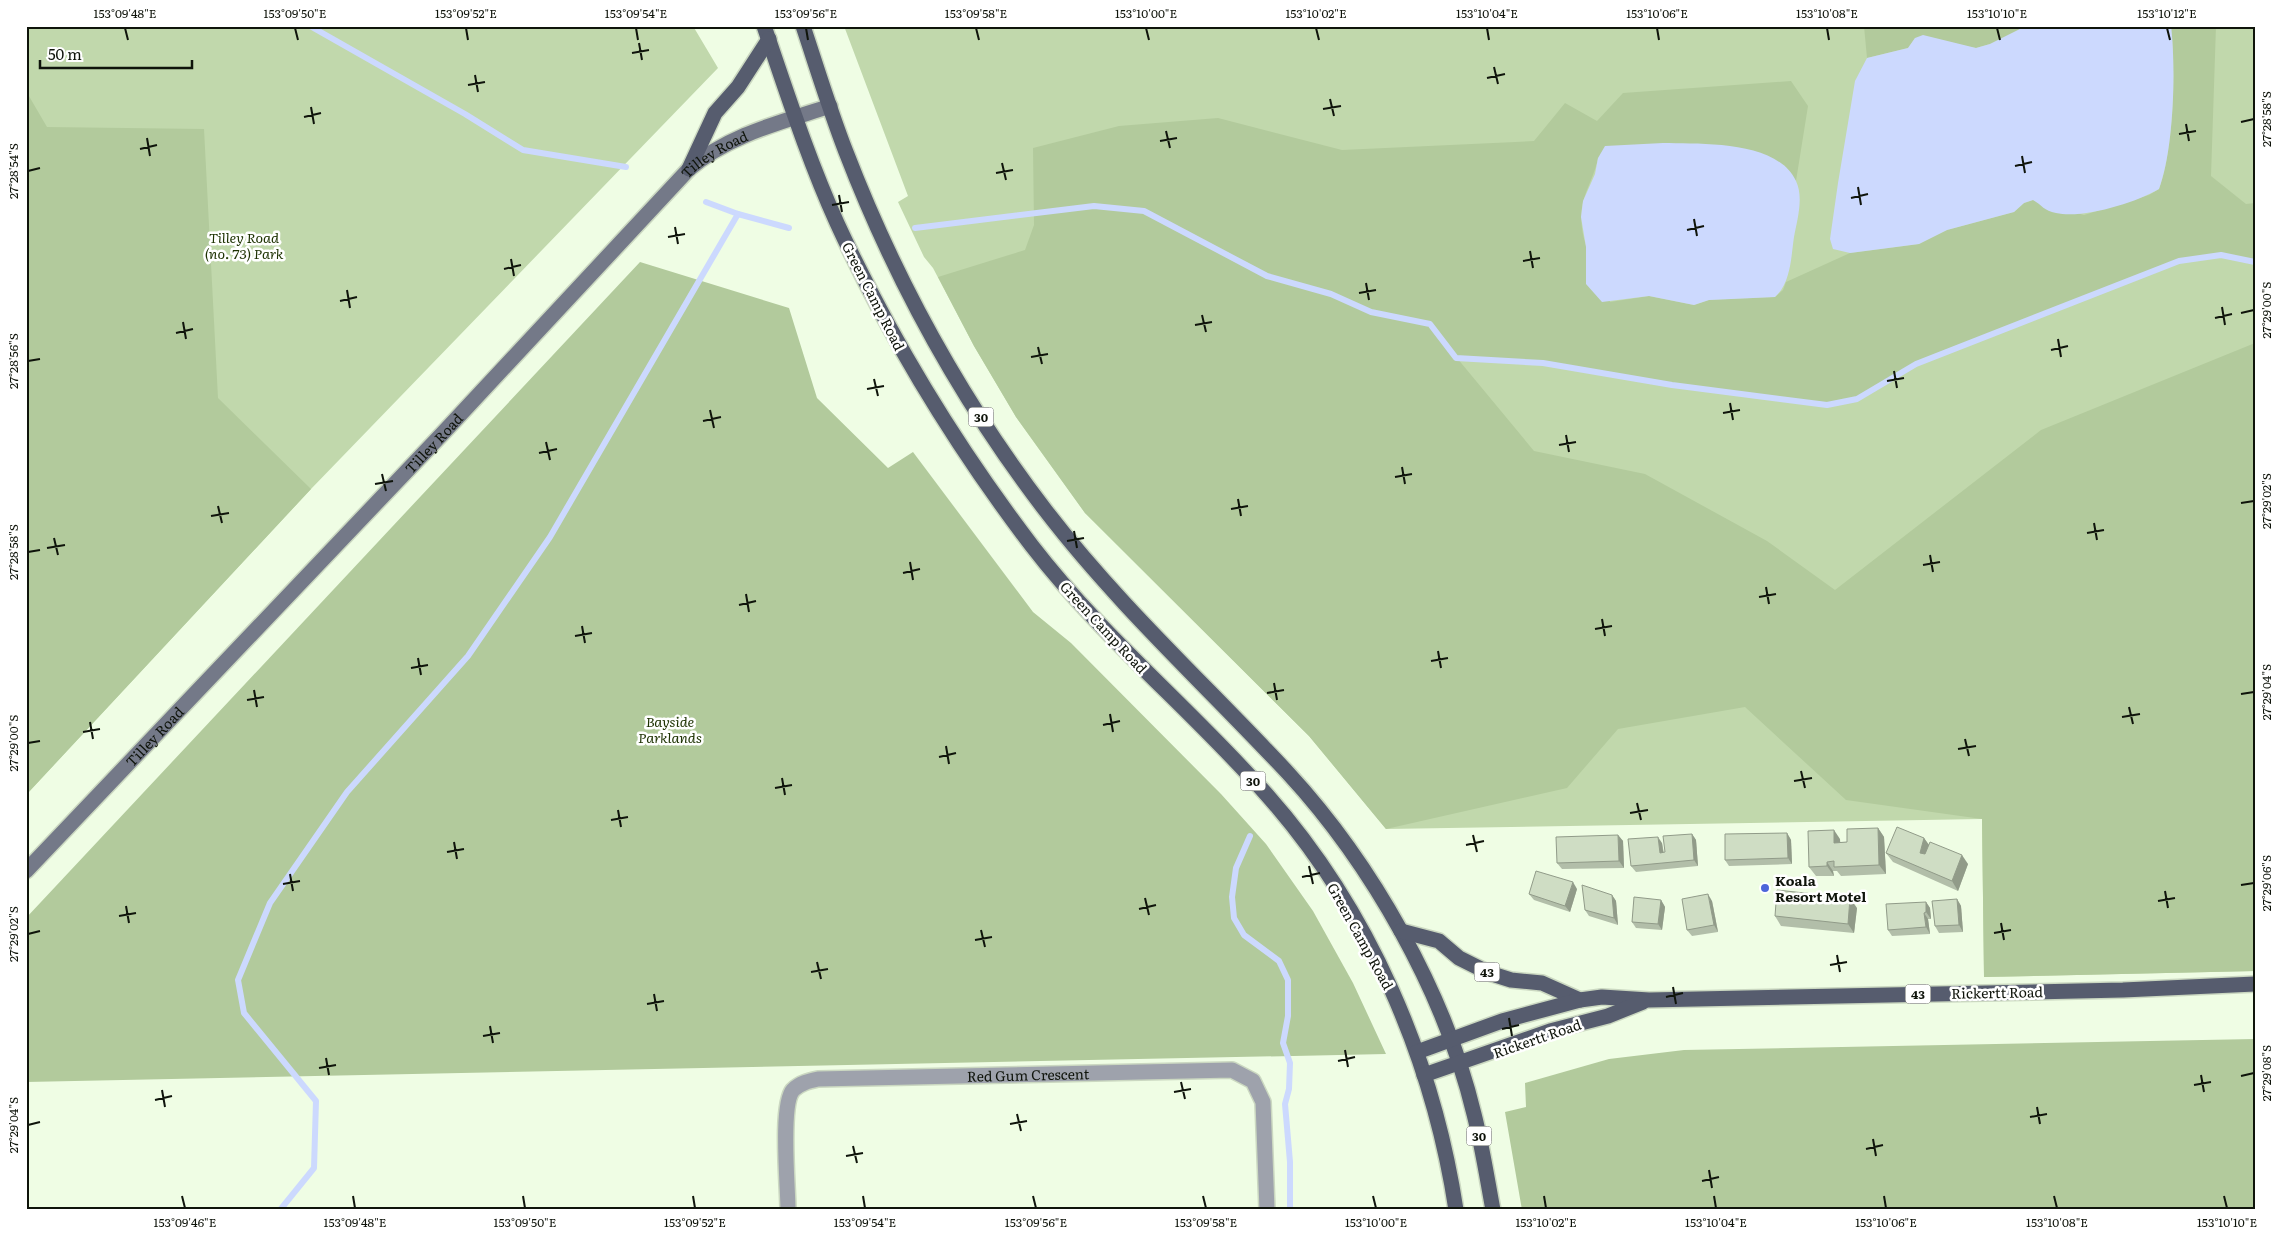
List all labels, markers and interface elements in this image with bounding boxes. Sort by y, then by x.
text: 153°09'48"E [94,4,157,22]
text: 153°09'50"E [264,4,327,22]
text: 153°09'52"E [435,4,497,22]
text: 153°09'54"E [605,4,668,22]
text: 153°09'56"E [775,4,837,22]
text: 153°09'58"E [945,4,1008,22]
text: 153°10'00"E [1115,4,1177,22]
text: 153°10'02"E [1285,4,1347,22]
text: 153°10'04"E [1456,4,1518,22]
text: 153°10'06"E [1626,4,1688,22]
text: 153°10'08"E [1796,4,1858,22]
text: 153°10'10"E [1967,4,2027,22]
text: 153°10'12"E [2137,4,2197,22]
scale bar [40,38,192,70]
text: 50 m [48,42,82,65]
text: 27°28'58"S [2257,91,2275,147]
street label: Tilley Road [676,125,751,182]
text: 27°28'54"S [4,143,22,199]
park label: Tilley Road (no. 73) Park [204,227,284,263]
street label: Green Camp Road [838,238,910,354]
text: 27°29'00"S [2257,282,2275,338]
text: 27°28'56"S [4,333,22,389]
street label: Tilley Road [400,408,467,477]
road number: 30 [968,408,994,427]
text: 27°29'02"S [2257,473,2275,529]
text: 27°28'58"S [4,524,22,580]
street label: Green Camp Road [1056,577,1152,678]
text: 27°29'04"S [2257,664,2275,720]
street label: Tilley Road [121,702,188,771]
park label: Bayside Parklands [638,711,702,747]
text: 27°29'00"S [4,715,22,771]
road number: 30 [1240,771,1266,790]
text: 27°29'06"S [2257,855,2275,911]
place label: Koala Resort Motel [1775,870,1866,906]
street label: Green Camp Road [1323,879,1399,993]
marker: Koala Resort Motel [1759,882,1771,894]
text: 27°29'02"S [4,906,22,962]
road number: 43 [1474,962,1500,982]
street label: Rickertt Road [1951,981,2044,1003]
road number: 43 [1906,984,1930,1004]
street label: Rickertt Road [1490,1013,1584,1062]
text: 27°29'08"S [2257,1045,2275,1101]
street label: Red Gum Crescent [967,1063,1090,1086]
text: 27°29'04"S [4,1097,22,1153]
road number: 30 [1466,1126,1492,1146]
text: 153°09'46"E [154,1213,217,1231]
text: 153°09'48"E [324,1213,387,1231]
text: 153°09'50"E [494,1213,557,1231]
text: 153°09'52"E [664,1213,726,1231]
text: 153°09'54"E [834,1213,897,1231]
text: 153°09'56"E [1005,1213,1067,1231]
text: 153°09'58"E [1175,1213,1238,1231]
text: 153°10'00"E [1345,1213,1407,1231]
text: 153°10'02"E [1515,1213,1577,1231]
text: 153°10'04"E [1685,1213,1747,1231]
text: 153°10'06"E [1855,1213,1917,1231]
text: 153°10'08"E [2026,1213,2088,1231]
text: 153°10'10"E [2197,1213,2257,1231]

